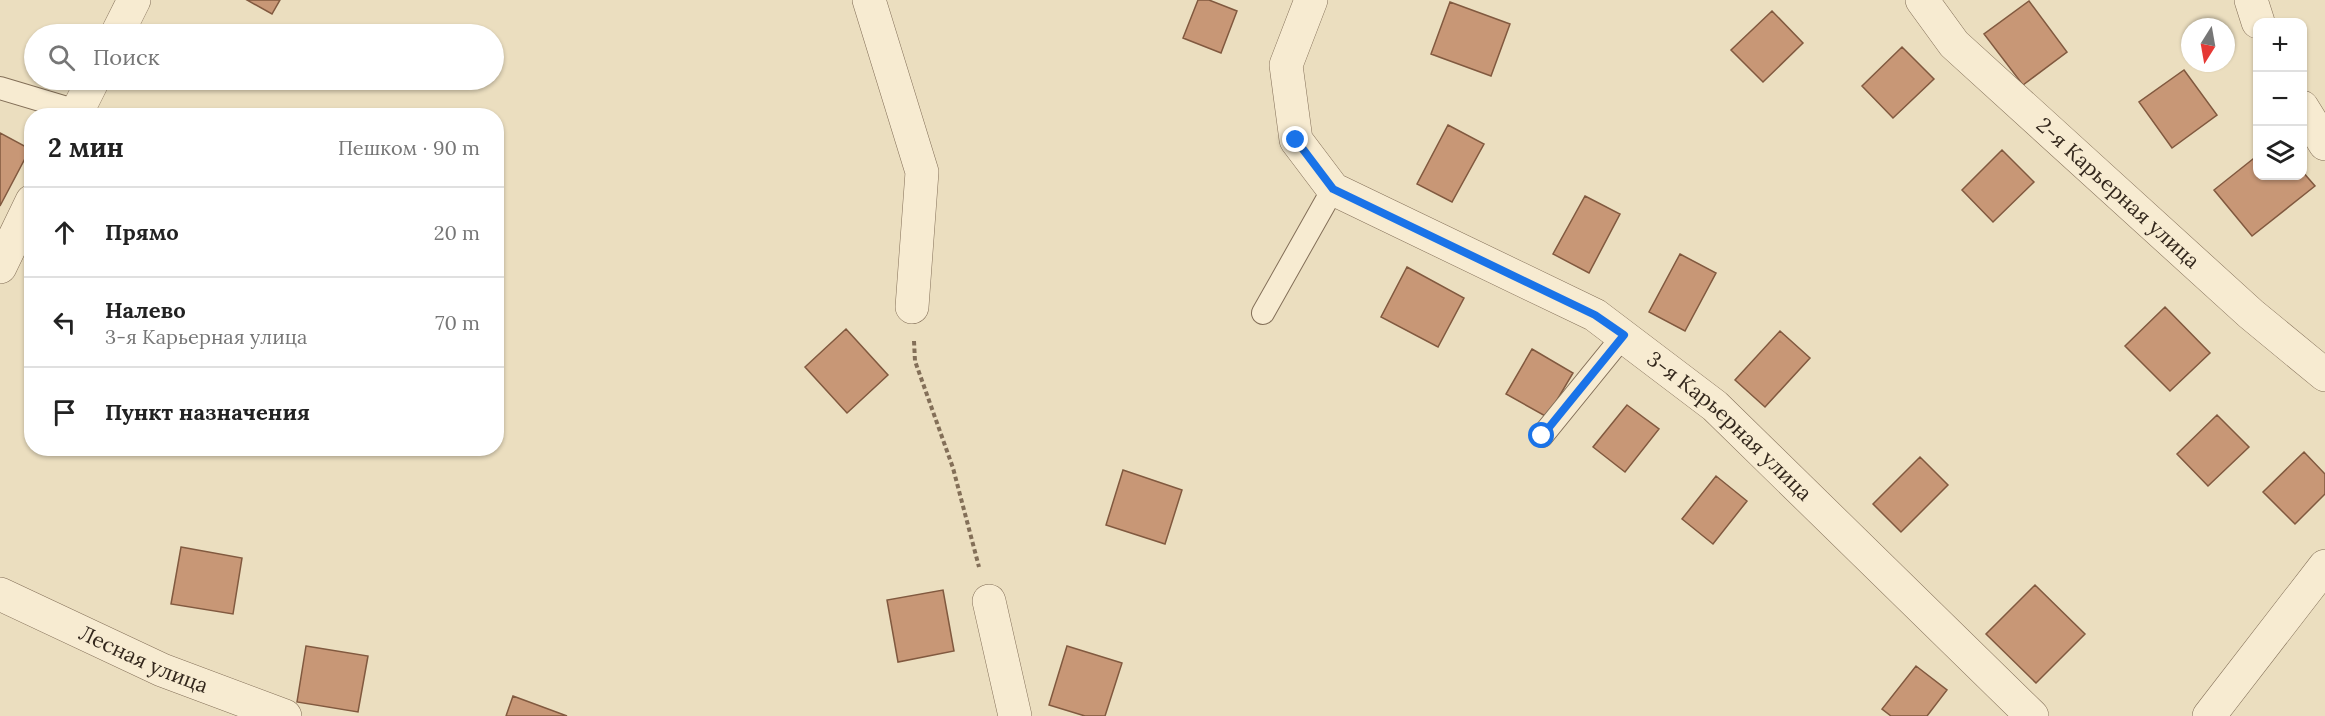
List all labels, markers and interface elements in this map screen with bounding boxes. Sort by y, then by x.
north arrow [2181,18,2235,72]
map controls [2253,18,2307,180]
button: + [2253,18,2307,72]
search box [24,24,504,90]
icon: search [45,41,78,74]
text: Поиск [93,43,159,71]
button: − [2253,72,2307,126]
street label: 2-я Карьерная улица [2031,111,2206,274]
route end [1282,126,1308,152]
button: layers [2253,126,2307,180]
text: 2 мин [48,131,124,164]
text: Пешком · 90 m [338,135,480,160]
icon: ahead [48,216,81,249]
text: Прямо [105,218,179,246]
text: 20 m [434,220,480,245]
text: Налево [105,296,186,324]
icon: left [48,306,81,339]
text: 70 m [435,310,480,335]
text: 3-я Карьерная улица [105,324,307,349]
street label: 3-я Карьерная улица [1642,345,1818,506]
icon: arrive [48,396,81,429]
text: Пункт назначения [105,398,310,426]
route start [1528,422,1554,448]
street label: Лесная улица [75,619,212,699]

